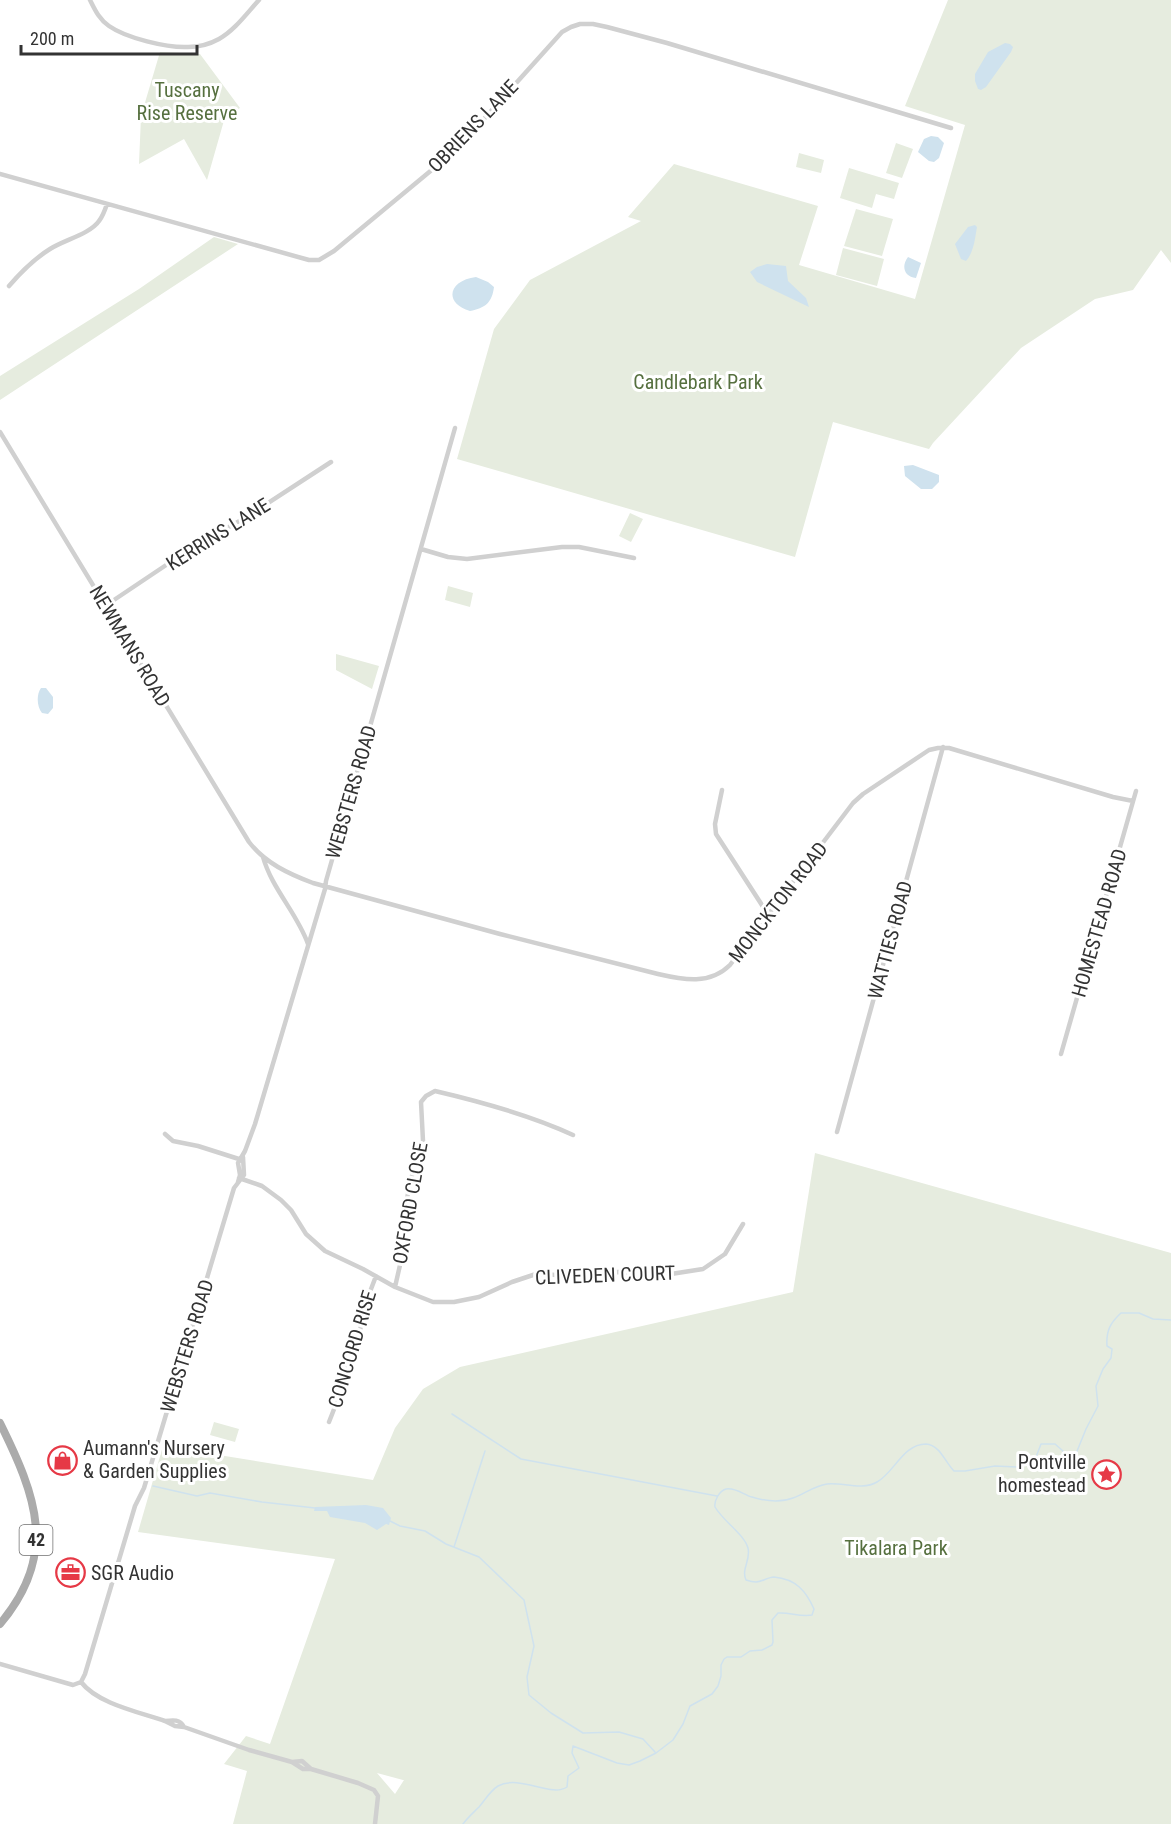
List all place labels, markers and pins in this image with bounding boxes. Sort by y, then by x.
place label: Aumann's Nursery & Garden Supplies [83,1436,227,1483]
shop icon: Aumann's Nursery & Garden Supplies [46,1444,78,1476]
place label: Pontville homestead [998,1450,1086,1497]
place icon: Pontville homestead [1091,1458,1123,1490]
office icon: SGR Audio [54,1557,86,1589]
place label: SGR Audio [91,1561,174,1585]

